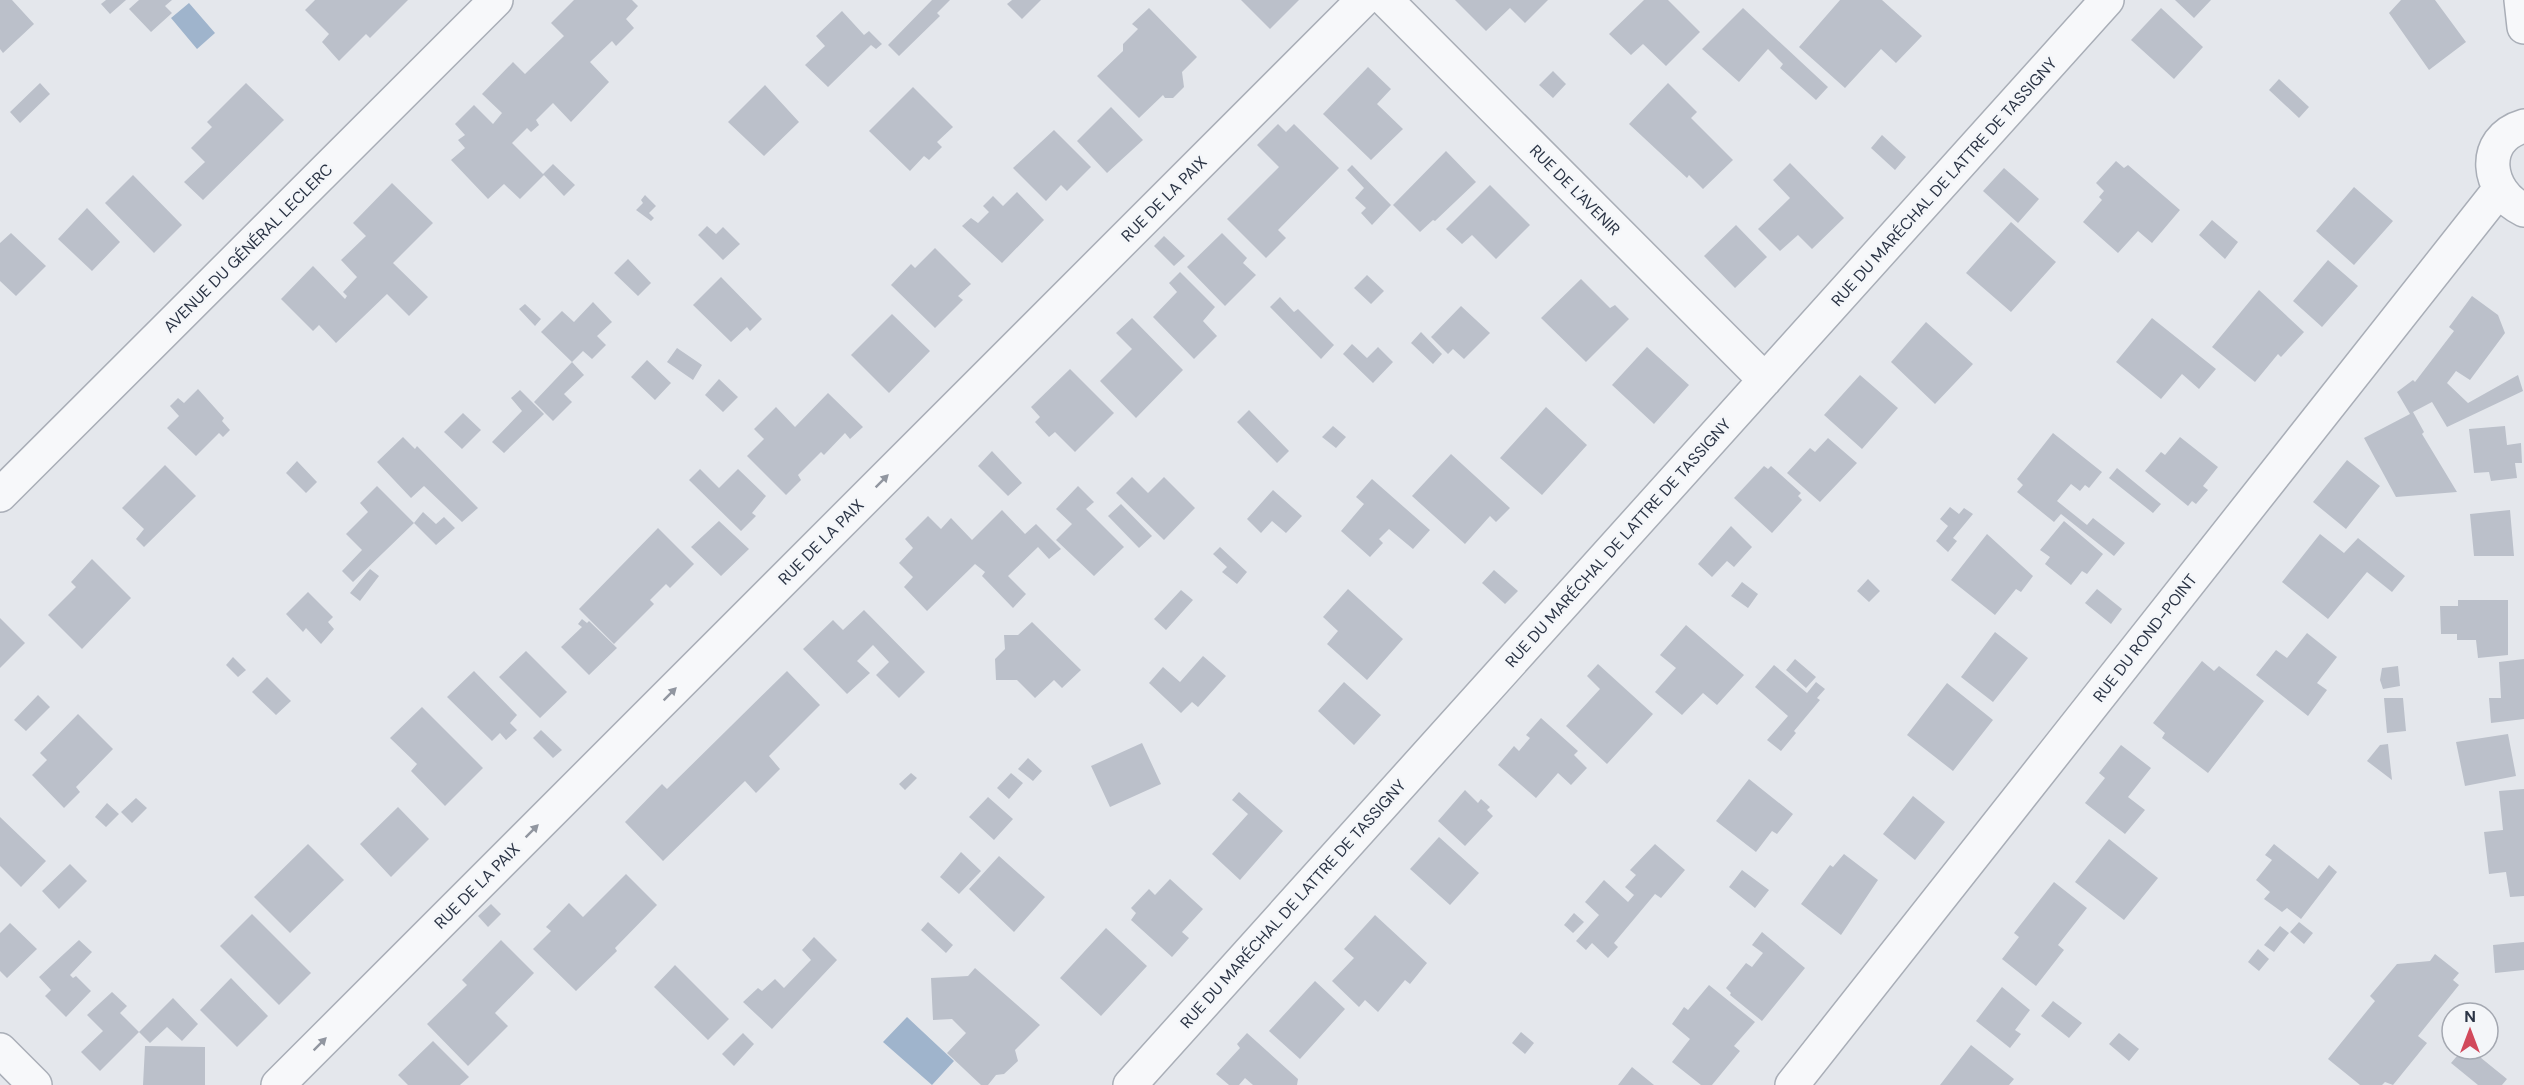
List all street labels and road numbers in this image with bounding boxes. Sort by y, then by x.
street label: RUE DU MARÉCHAL DE LATTRE DE TASSIGNY [1827,53,2061,311]
street label: RUE DE L'AVENIR [1525,140,1625,240]
street label: RUE DE LA PAIX [1117,151,1212,246]
street label: AVENUE DU GÉNÉRAL LECLERC [159,159,337,337]
street label: RUE DU MARÉCHAL DE LATTRE DE TASSIGNY [1501,414,1735,672]
street label: RUE DE LA PAIX [774,494,869,589]
street label: RUE DU ROND-POINT [2088,570,2202,706]
street label: RUE DU MARÉCHAL DE LATTRE DE TASSIGNY [1176,775,1410,1033]
street label: RUE DE LA PAIX [430,838,525,933]

